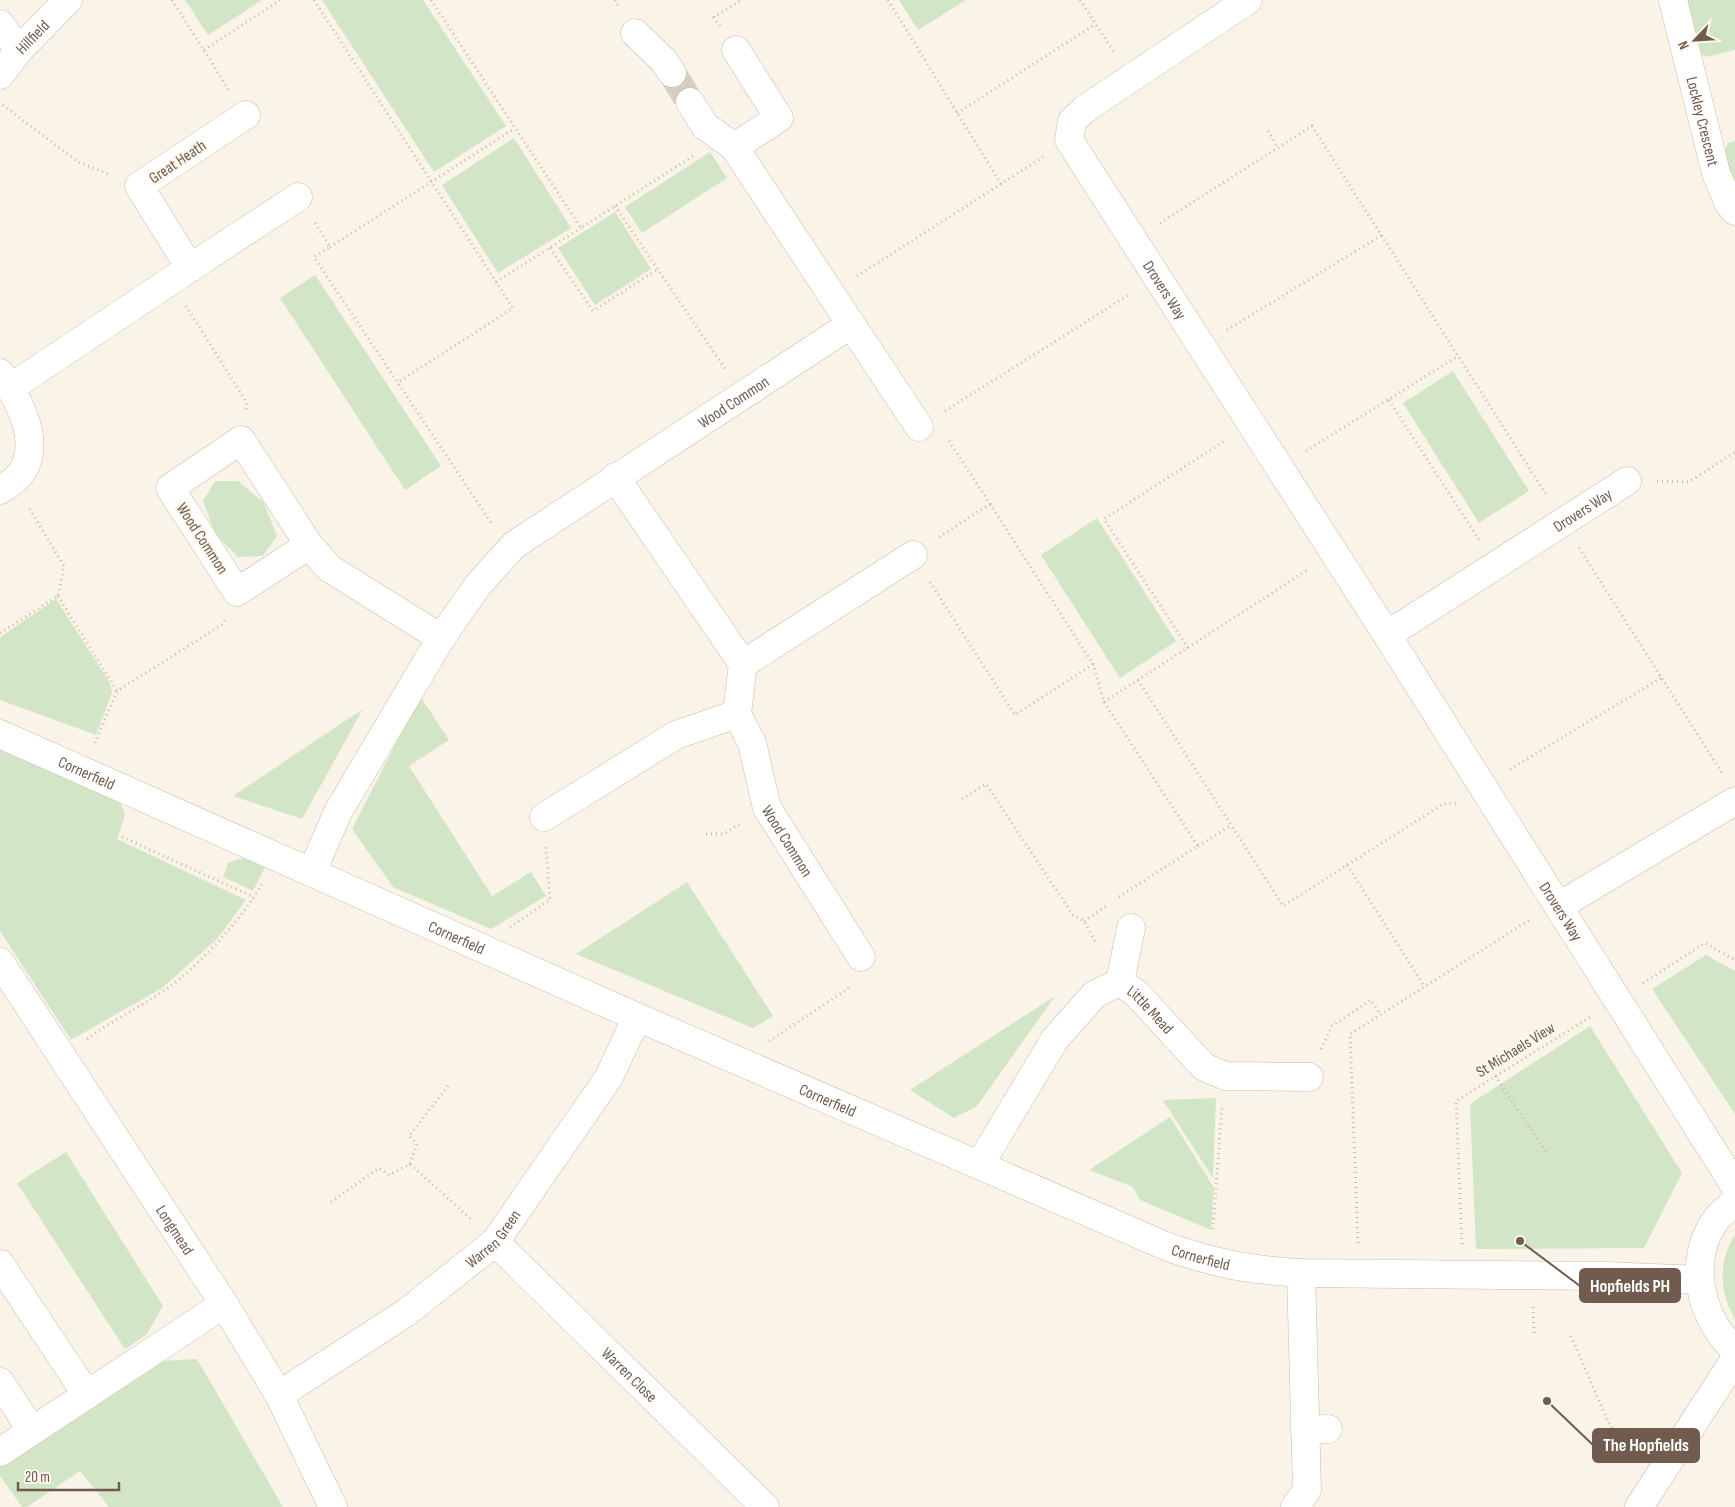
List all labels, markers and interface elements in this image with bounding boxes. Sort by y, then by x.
north arrow [1670,15,1720,65]
street label: Hillfield [12,17,54,59]
text: N [1674,38,1693,52]
street label: Lockley Crescent [1681,75,1722,169]
street label: Great Heath [146,136,210,188]
street label: Drovers Way [1138,258,1190,324]
street label: Wood Common [695,373,773,433]
street label: Drovers Way [1550,485,1616,537]
street label: Wood Common [172,500,232,578]
street label: Cornerfield [55,753,118,795]
street label: Wood Common [757,802,816,881]
street label: Drovers Way [1534,879,1586,945]
street label: Cornerfield [425,917,488,959]
street label: Little Mead [1123,982,1177,1038]
street label: St Michaels View [1473,1019,1559,1082]
street label: Cornerfield [796,1080,859,1122]
street label: Longmead [151,1202,197,1259]
street label: Warren Green [462,1207,525,1273]
street label: Cornerfield [1169,1241,1232,1275]
callout: Hopfields PH [1580,1269,1680,1302]
text: Hopfields PH [1590,1276,1670,1297]
street label: Warren Close [597,1344,661,1407]
callout: The Hopfields [1593,1429,1699,1462]
text: The Hopfields [1603,1435,1689,1456]
scale bar [18,1460,119,1492]
text: 20 m [25,1468,50,1487]

